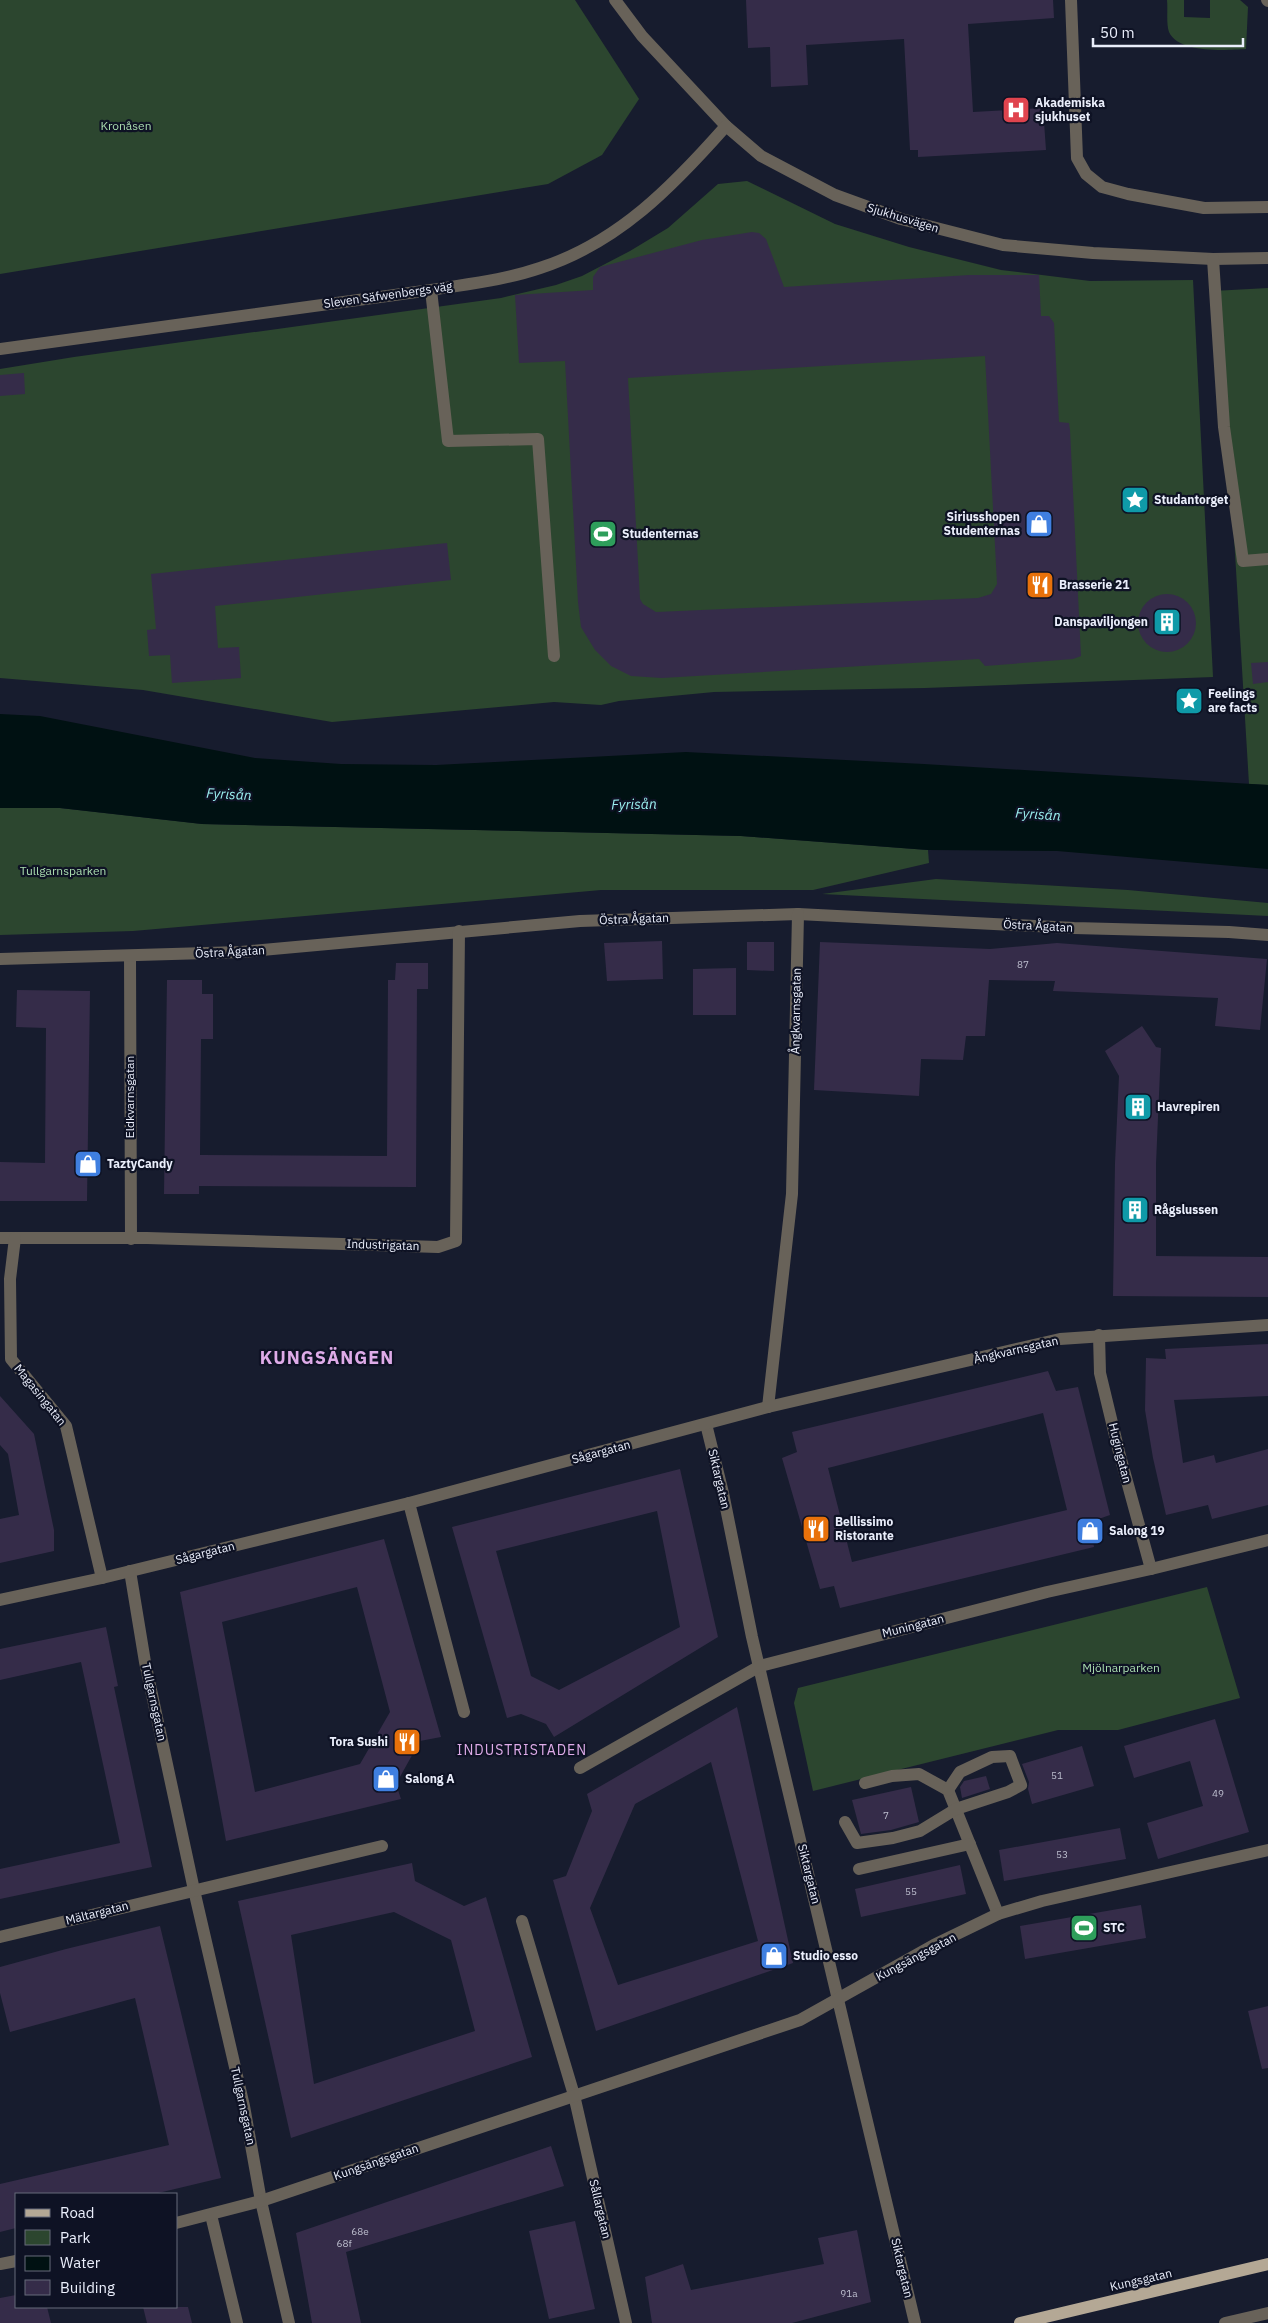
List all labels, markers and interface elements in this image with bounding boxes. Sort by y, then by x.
scale bar [1093,15,1243,47]
text: 50 m [1100,23,1135,42]
hospital icon: Akademiska sjukhuset [1001,95,1031,125]
place label: Akademiska sjukhuset [1035,95,1105,124]
park label: Kronåsen [100,118,152,133]
street label: Sjukhusvägen [865,199,941,236]
street label: Sleven Säfwenbergs väg [323,278,454,311]
place icon: Studantorget [1120,485,1150,515]
place label: Studantorget [1154,492,1229,507]
place label: Siriusshopen Studenternas [943,509,1020,538]
shop icon: Siriusshopen Studenternas [1024,509,1054,539]
sports icon: Studenternas [588,519,618,549]
place label: Studenternas [622,526,699,541]
restaurant icon: Brasserie 21 [1025,570,1055,600]
place label: Brasserie 21 [1059,577,1130,592]
building icon: Danspaviljongen [1152,607,1182,637]
place label: Danspaviljongen [1054,614,1148,629]
place icon: Feelings are facts [1174,686,1204,716]
place label: Feelings are facts [1208,686,1257,715]
water label: Fyrisån [206,784,252,804]
water label: Fyrisån [611,795,657,813]
water label: Fyrisån [1015,803,1061,825]
park label: Tullgarnsparken [20,863,106,878]
street label: Östra Ågatan [599,910,669,927]
street label: Östra Ågatan [1003,916,1073,935]
street label: Östra Ågatan [195,942,265,961]
house number: 87 [1017,958,1029,971]
street label: Ångkvarnsgatan [787,968,804,1054]
street label: Eldkvarnsgatan [122,1056,137,1138]
building icon: Havrepiren [1123,1092,1153,1122]
place label: Havrepiren [1157,1099,1220,1114]
shop icon: TaztyCandy [73,1149,103,1179]
place label: TaztyCandy [107,1156,173,1171]
building icon: Rågslussen [1120,1195,1150,1225]
place label: Rågslussen [1154,1202,1218,1217]
street label: Industrigatan [346,1236,420,1253]
street label: Ångkvarnsgatan [972,1333,1060,1367]
district label: KUNGSÄNGEN [260,1346,394,1369]
street label: Magasingatan [11,1361,70,1428]
street label: Hugingatan [1106,1421,1135,1485]
street label: Sågargatan [570,1436,632,1467]
street label: Siktargatan [705,1447,734,1510]
restaurant icon: Bellissimo Ristorante [801,1514,831,1544]
place label: Bellissimo Ristorante [835,1514,894,1543]
shop icon: Salong 19 [1075,1516,1105,1546]
place label: Salong 19 [1109,1523,1165,1538]
street label: Sågargatan [174,1538,236,1567]
street label: Muningatan [880,1611,945,1640]
park label: Mjölnarparken [1082,1660,1160,1675]
street label: Tullgarnsgatan [139,1662,170,1742]
restaurant icon: Tora Sushi [392,1727,422,1757]
place label: Tora Sushi [329,1734,388,1749]
district label: INDUSTRISTADEN [457,1741,587,1759]
shop icon: Salong A [371,1764,401,1794]
house number: 51 [1051,1769,1063,1782]
place label: Salong A [405,1771,455,1786]
house number: 49 [1212,1787,1224,1800]
house number: 7 [883,1809,889,1822]
street label: Siktargatan [795,1842,824,1905]
house number: 53 [1056,1848,1068,1861]
house number: 55 [905,1885,917,1898]
street label: Mältargatan [64,1897,130,1928]
sports icon: STC [1069,1913,1099,1943]
place label: STC [1103,1920,1125,1935]
street label: Kungsängsgatan [873,1929,958,1984]
shop icon: Studio esso [759,1941,789,1971]
place label: Studio esso [793,1948,858,1963]
street label: Tullgarnsgatan [228,2066,259,2146]
street label: Kungsängsgatan [331,2140,420,2183]
street label: Sållargatan [586,2178,615,2240]
legend [15,2193,178,2308]
text: Road [60,2203,95,2222]
house number: 68e [351,2225,369,2238]
text: Park [60,2228,90,2247]
street label: Siktargatan [888,2236,917,2299]
house number: 68f [336,2237,352,2250]
text: Water [60,2253,101,2272]
street label: Kungsgatan [1108,2265,1173,2294]
text: Building [60,2278,115,2297]
house number: 91a [840,2287,858,2300]

